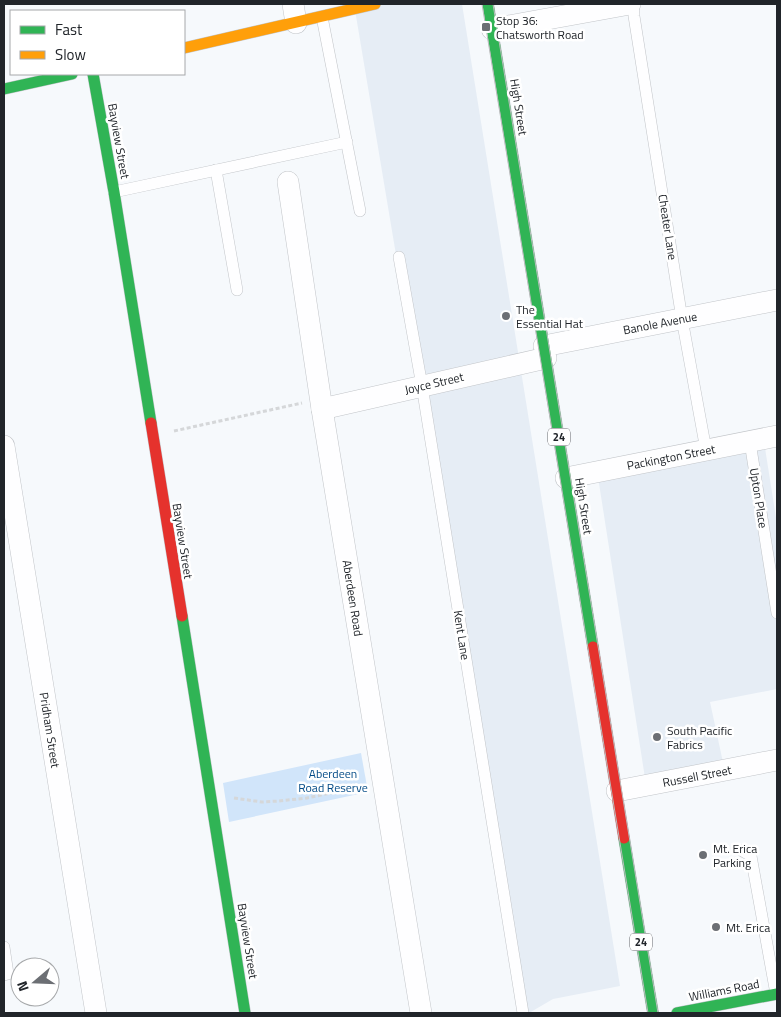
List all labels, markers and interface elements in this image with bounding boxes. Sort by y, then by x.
legend [10,10,185,75]
place label: Stop 36: Chatsworth Road [496,11,584,44]
text: Fast [55,18,83,41]
marker: Stop 36: Chatsworth Road [480,21,492,33]
text: Slow [55,43,86,66]
street label: High Street [505,77,533,137]
street label: Bayview Street [103,102,135,181]
street label: Cheater Lane [653,193,683,261]
place label: The Essential Hat [516,300,584,333]
street label: Banole Avenue [621,306,699,340]
marker: The Essential Hat [500,310,512,322]
street label: Joyce Street [403,367,466,399]
road number: 24 [548,428,570,446]
street label: Packington Street [625,439,718,475]
street label: Upton Place [745,466,773,530]
street label: High Street [570,476,598,536]
street label: Bayview Street [168,502,198,581]
street label: Aberdeen Road [338,558,368,638]
street label: Kent Lane [449,609,475,661]
street label: Pridham Street [35,691,65,770]
place label: South Pacific Fabrics [667,721,732,754]
marker: South Pacific Fabrics [651,731,663,743]
street label: Russell Street [661,760,734,792]
park label: Aberdeen Road Reserve [298,764,368,797]
place label: Mt. Erica Parking [713,839,757,872]
marker: Mt. Erica Parking [697,849,709,861]
street label: Bayview Street [233,902,263,981]
place label: Mt. Erica [726,918,770,937]
marker: Mt. Erica [710,921,722,933]
road number: 24 [630,934,652,950]
north arrow [10,957,60,1007]
street label: Williams Road [687,974,761,1006]
text: N [11,978,34,994]

